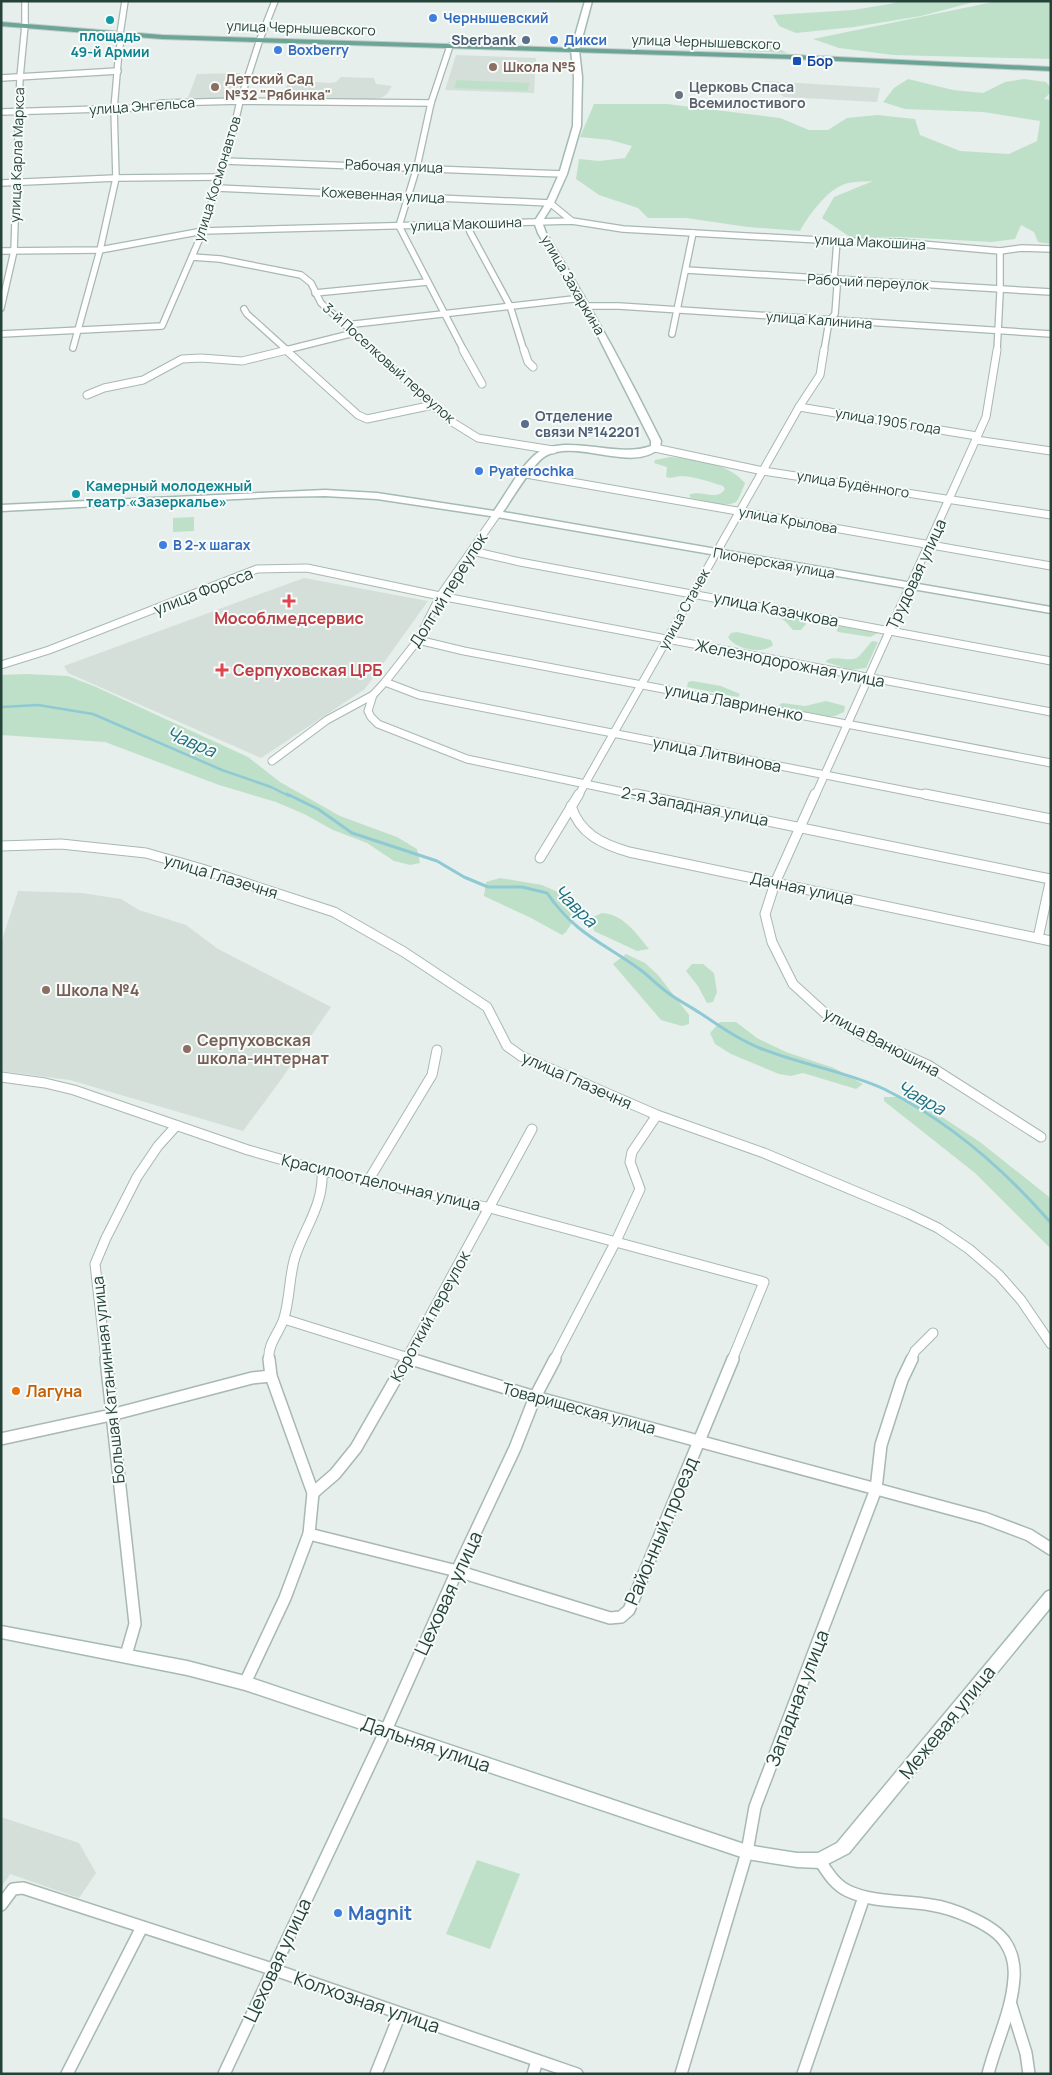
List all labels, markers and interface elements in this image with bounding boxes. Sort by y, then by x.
place label: Чернышевский [443,8,549,27]
marker: Чернышевский [427,12,439,24]
marker: площадь 49-й Армии [104,14,116,26]
street label: улица Чернышевского [226,15,376,40]
place label: площадь 49-й Армии [70,26,150,61]
street label: улица Чернышевского [631,29,781,54]
place label: Sberbank [451,30,516,49]
place label: Дикси [564,30,607,49]
marker: Sberbank [520,34,532,46]
marker: Дикси [548,34,560,46]
place label: Boxberry [288,40,349,59]
marker: Boxberry [272,44,284,56]
place label: Бор [807,51,834,70]
marker: Бор [791,55,803,67]
place label: Школа №5 [503,57,576,76]
marker: Школа №5 [487,61,499,73]
place label: Детский Сад №32 "Рябинка" [225,69,331,104]
place label: Церковь Спаса Всемилостивого [689,77,806,112]
marker: Детский Сад №32 "Рябинка" [209,81,221,93]
street label: улица Карла Маркса [5,87,28,223]
marker: Церковь Спаса Всемилостивого [673,89,685,101]
street label: улица Энгельса [88,92,196,119]
street label: улица Космонавтов [188,113,245,244]
street label: Рабочая улица [345,154,443,177]
street label: Кожевенная улица [321,182,445,207]
street label: улица Макошина [410,212,522,235]
street label: улица Макошина [814,229,926,254]
street label: улица Захаркина [537,231,610,338]
street label: Рабочий переулок [807,269,930,294]
street label: 3-й Поселковый переулок [319,298,460,428]
street label: улица Калинина [765,306,873,333]
street label: улица 1905 года [834,403,942,438]
place label: Отделение связи №142201 [535,406,640,441]
marker: Отделение связи №142201 [519,418,531,430]
place label: Pyaterochka [489,461,574,480]
marker: Pyaterochka [473,465,485,477]
street label: улица Будённого [795,465,911,502]
place label: Камерный молодежный театр «Зазеркалье» [86,476,252,511]
marker: Камерный молодежный театр «Зазеркалье» [70,488,82,500]
street label: улица Крылова [737,501,839,538]
street label: Трудовая улица [881,515,951,633]
street label: Долгий переулок [404,528,493,651]
place label: В 2-х шагах [173,535,251,554]
marker: В 2-х шагах [157,539,169,551]
street label: Пионерская улица [712,542,836,583]
street label: улица Форсса [150,562,256,620]
street label: улица Стачек [654,564,714,653]
street label: улица Казачкова [711,586,841,632]
marker: Мособлмедсервис [283,595,295,607]
place label: Мособлмедсервис [214,607,364,629]
street label: Железнодорожная улица [693,634,887,692]
place label: Серпуховская ЦРБ [233,659,382,681]
marker: Серпуховская ЦРБ [215,663,229,677]
street label: улица Лавриненко [663,678,805,726]
water label: Чавра [163,720,221,763]
street label: улица Литвинова [651,731,783,777]
street label: 2-я Западная улица [620,781,770,831]
street label: улица Глазечня [161,848,281,904]
street label: Дачная улица [748,866,856,910]
water label: Чавра [549,879,603,933]
place label: Школа №4 [56,979,139,1001]
marker: Школа №4 [40,984,52,996]
street label: улица Ванюшина [820,1002,944,1082]
place label: Серпуховская школа-интернат [197,1029,329,1069]
marker: Серпуховская школа-интернат [181,1043,193,1055]
street label: улица Глазечня [519,1046,635,1114]
water label: Чавра [893,1074,951,1121]
street label: Красилоотделочная улица [279,1148,483,1216]
street label: Короткий переулок [385,1246,476,1385]
street label: Большая Катанинная улица [86,1275,130,1485]
street label: Товарищеская улица [500,1377,658,1439]
place label: Лагуна [26,1380,82,1402]
marker: Лагуна [10,1385,22,1397]
street label: Районный проезд [618,1453,704,1609]
street label: Цеховая улица [408,1527,488,1659]
street label: Западная улица [759,1626,835,1770]
street label: Межевая улица [893,1660,1001,1784]
street label: Дальняя улица [358,1710,494,1778]
street label: Цеховая улица [237,1894,317,2026]
place label: Magnit [348,1900,412,1926]
marker: Magnit [332,1907,344,1919]
street label: Колхозная улица [291,1965,443,2039]

